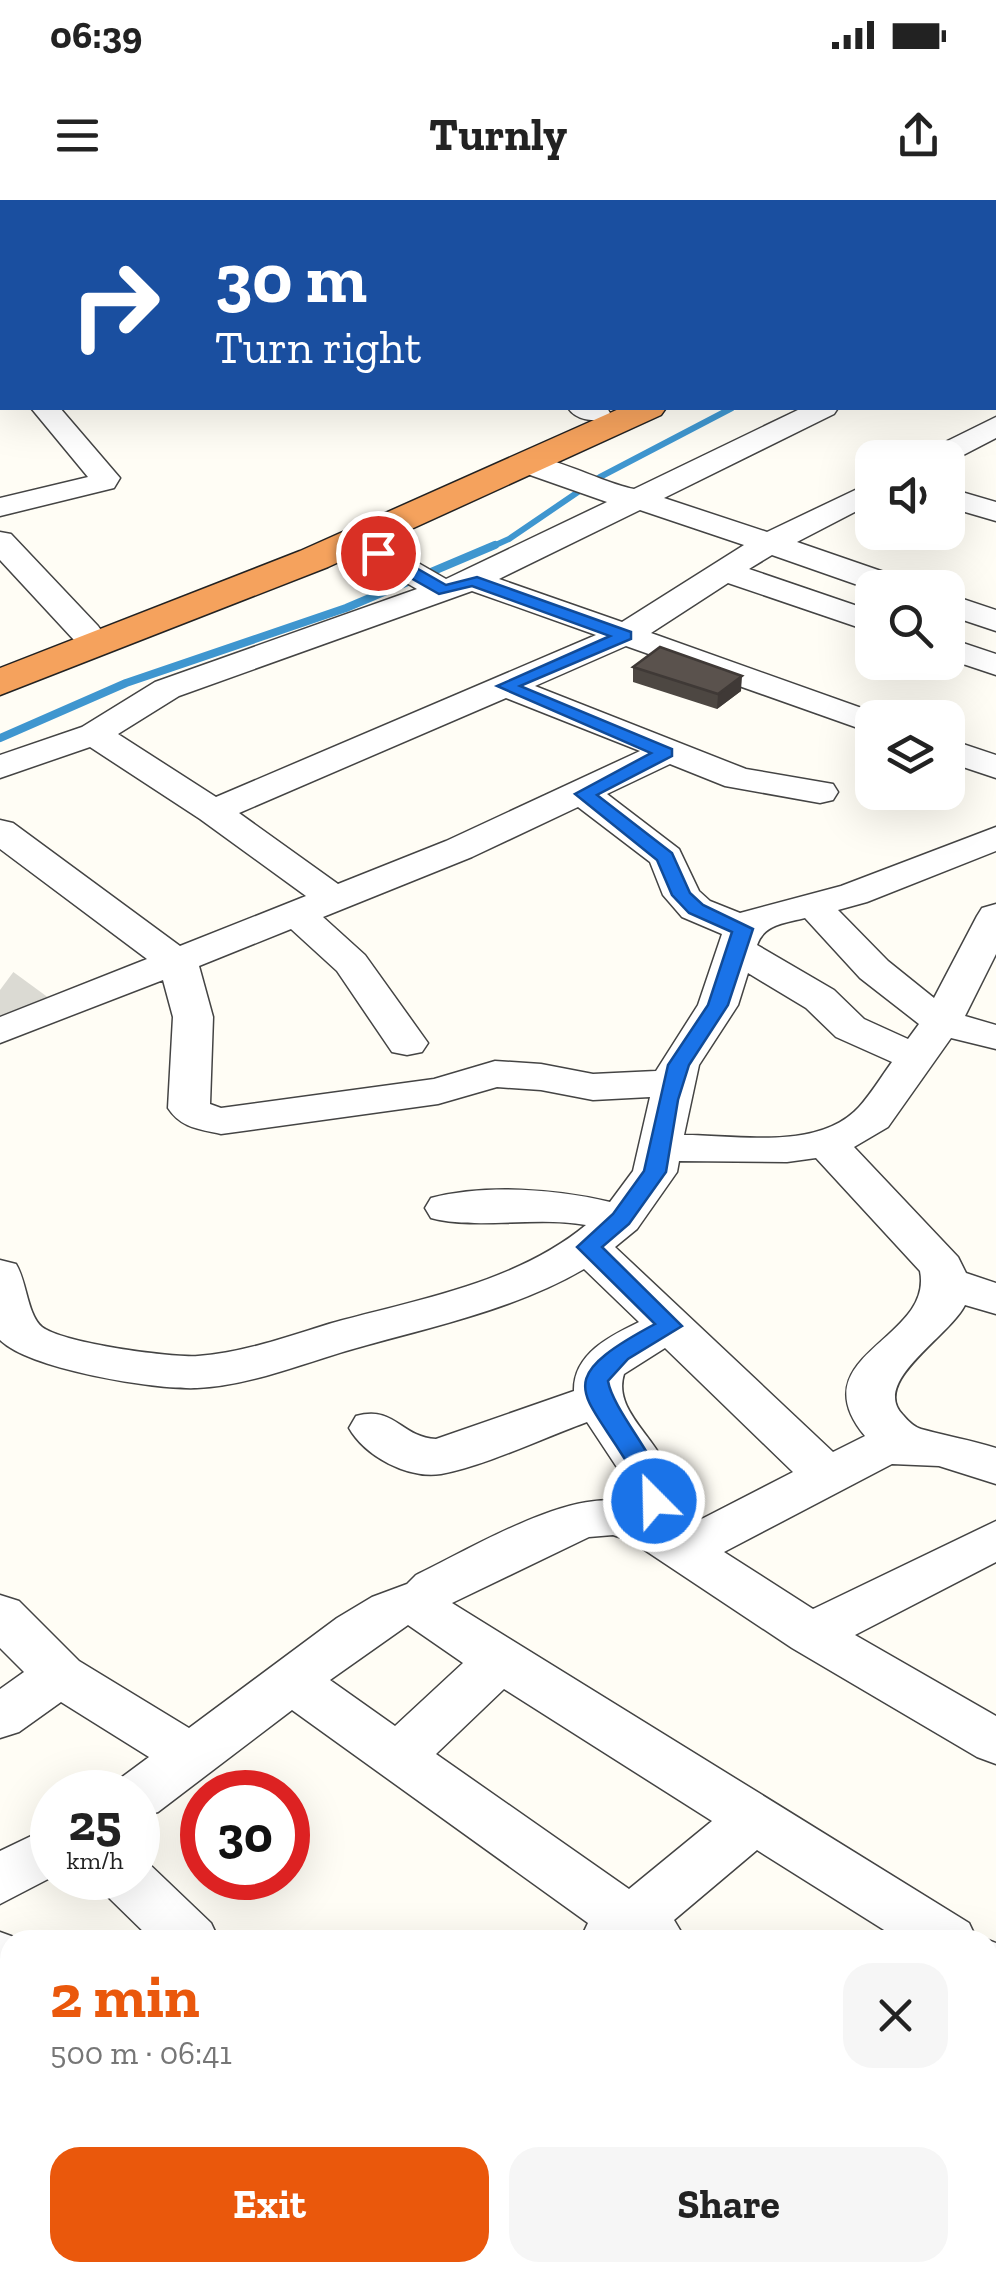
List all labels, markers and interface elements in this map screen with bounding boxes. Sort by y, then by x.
text: 06:39 [50,12,142,58]
icon: menu [50,108,105,163]
text: Turnly [429,108,567,162]
icon: share [891,108,946,163]
text: 30 m [215,236,367,320]
icon: right [50,240,180,370]
text: Turn right [215,321,421,375]
map controls [855,440,965,810]
button: sound [855,440,965,550]
pin [336,511,421,596]
icon: arrive [351,526,406,581]
button: search [855,570,965,680]
button: layers [855,700,965,810]
position arrow [602,1449,706,1553]
speed limit sign: 30 [180,1770,310,1900]
text: 25 [69,1793,121,1853]
text: km/h [66,1845,124,1875]
text: 2 min [50,1960,200,2032]
button: close [843,1963,948,2068]
text: 500 m · 06:41 [50,2034,232,2072]
button: Exit [50,2147,489,2262]
button: Share [509,2147,948,2262]

